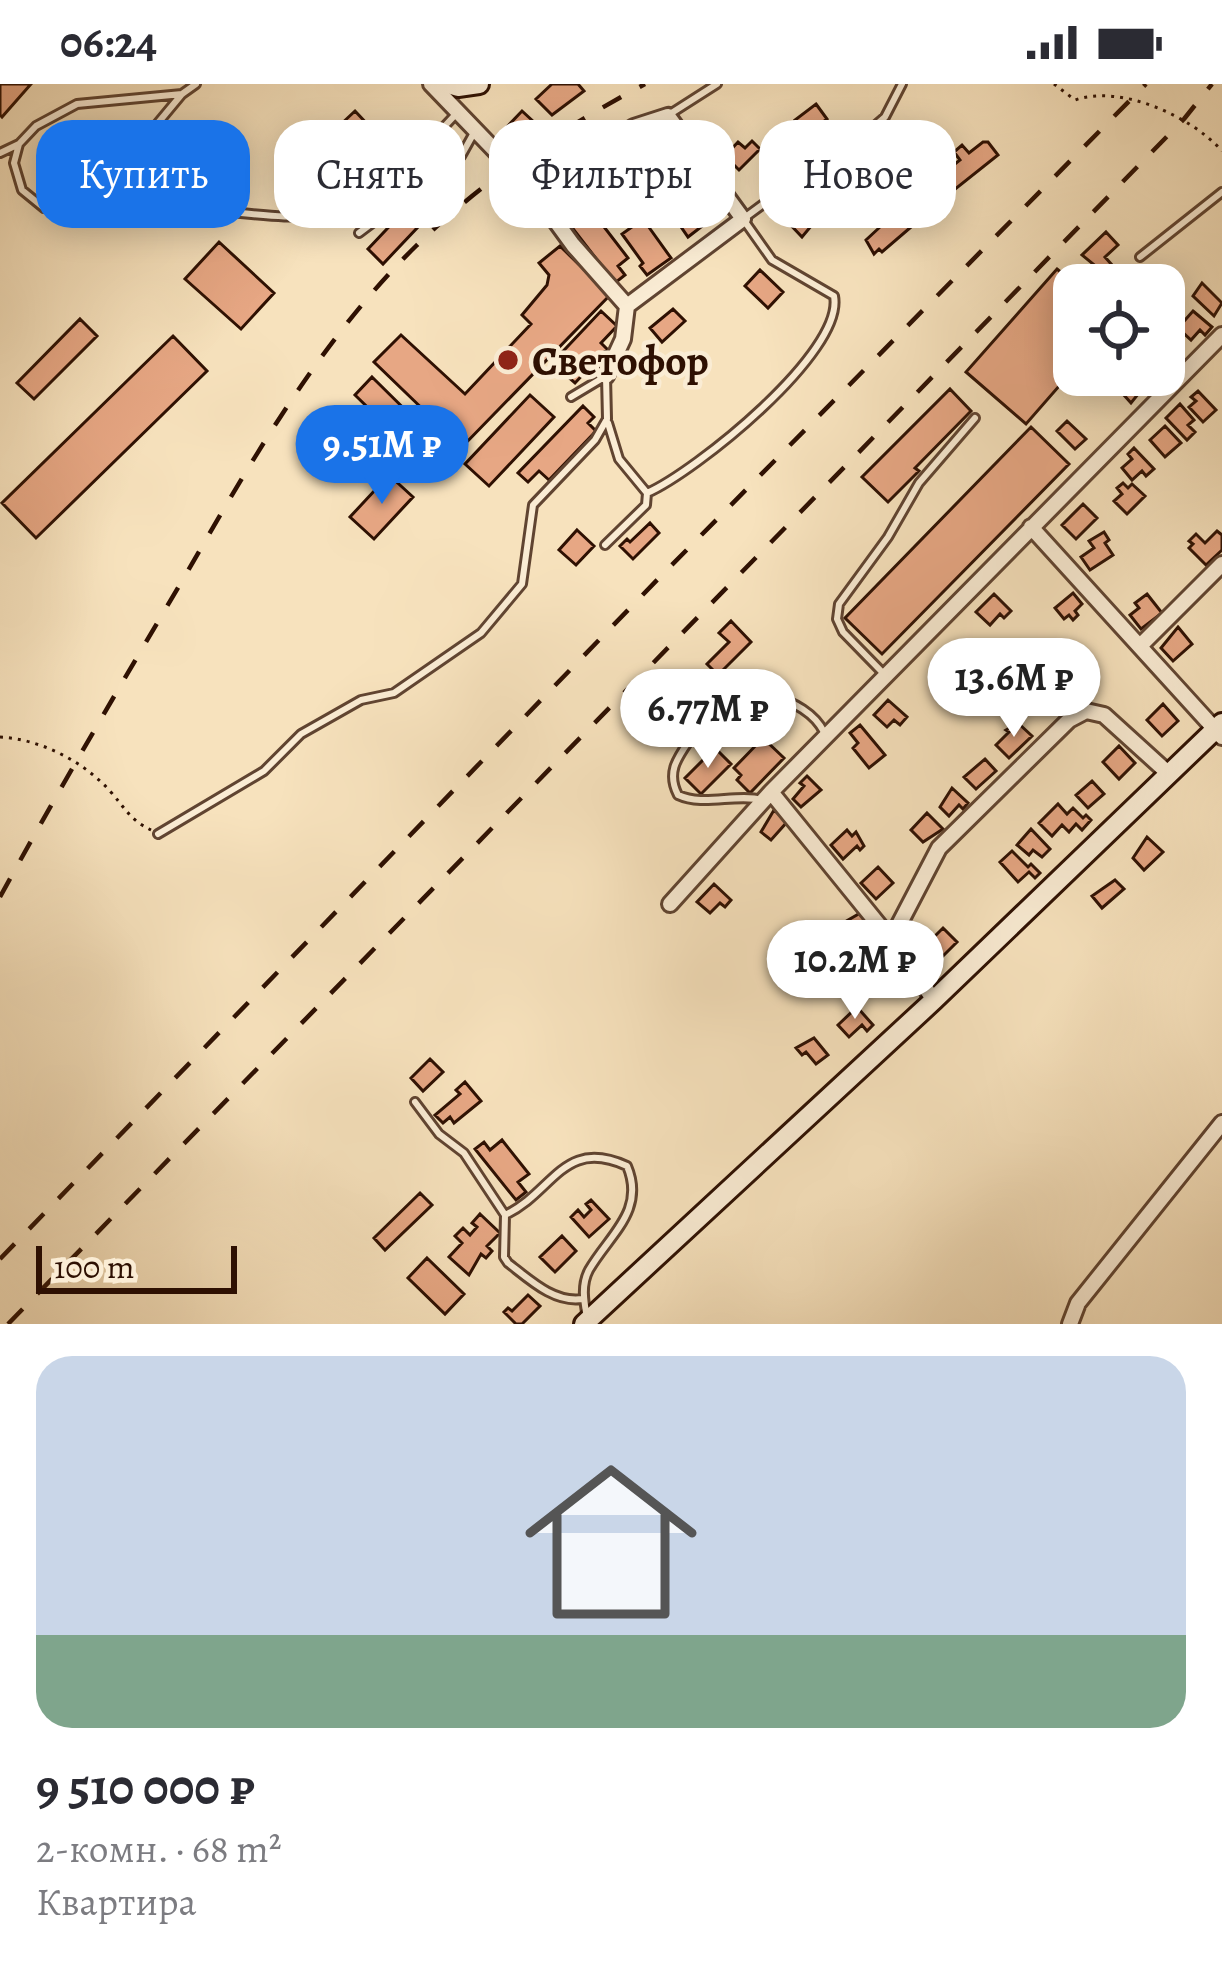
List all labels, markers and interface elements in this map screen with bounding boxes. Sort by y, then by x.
text: 06:24 [60,11,157,73]
chip: Купить [36,120,250,228]
chip: Снять [274,120,465,228]
chip: Фильтры [489,120,735,228]
chip: Новое [759,120,956,228]
map controls [1053,264,1185,396]
button: locate [1053,264,1185,396]
place label: Светофор [532,332,709,389]
marker: Светофор [495,347,521,373]
pin: 9.51M ₽ [271,405,493,507]
text: 9.51M ₽ [323,417,441,470]
pin: 13.6M ₽ [903,638,1125,740]
text: 13.6M ₽ [954,650,1074,703]
pin: 6.77M ₽ [597,669,819,771]
text: 6.77M ₽ [647,681,769,734]
pin: 10.2M ₽ [744,920,966,1022]
text: 10.2M ₽ [794,932,916,985]
scale bar [36,1240,237,1293]
text: 100 m [54,1244,134,1289]
icon: home [503,1434,719,1650]
text: 9 510 000 ₽ [36,1752,255,1822]
text: 2-комн. · 68 m² [36,1822,282,1875]
text: Квартира [36,1875,197,1928]

